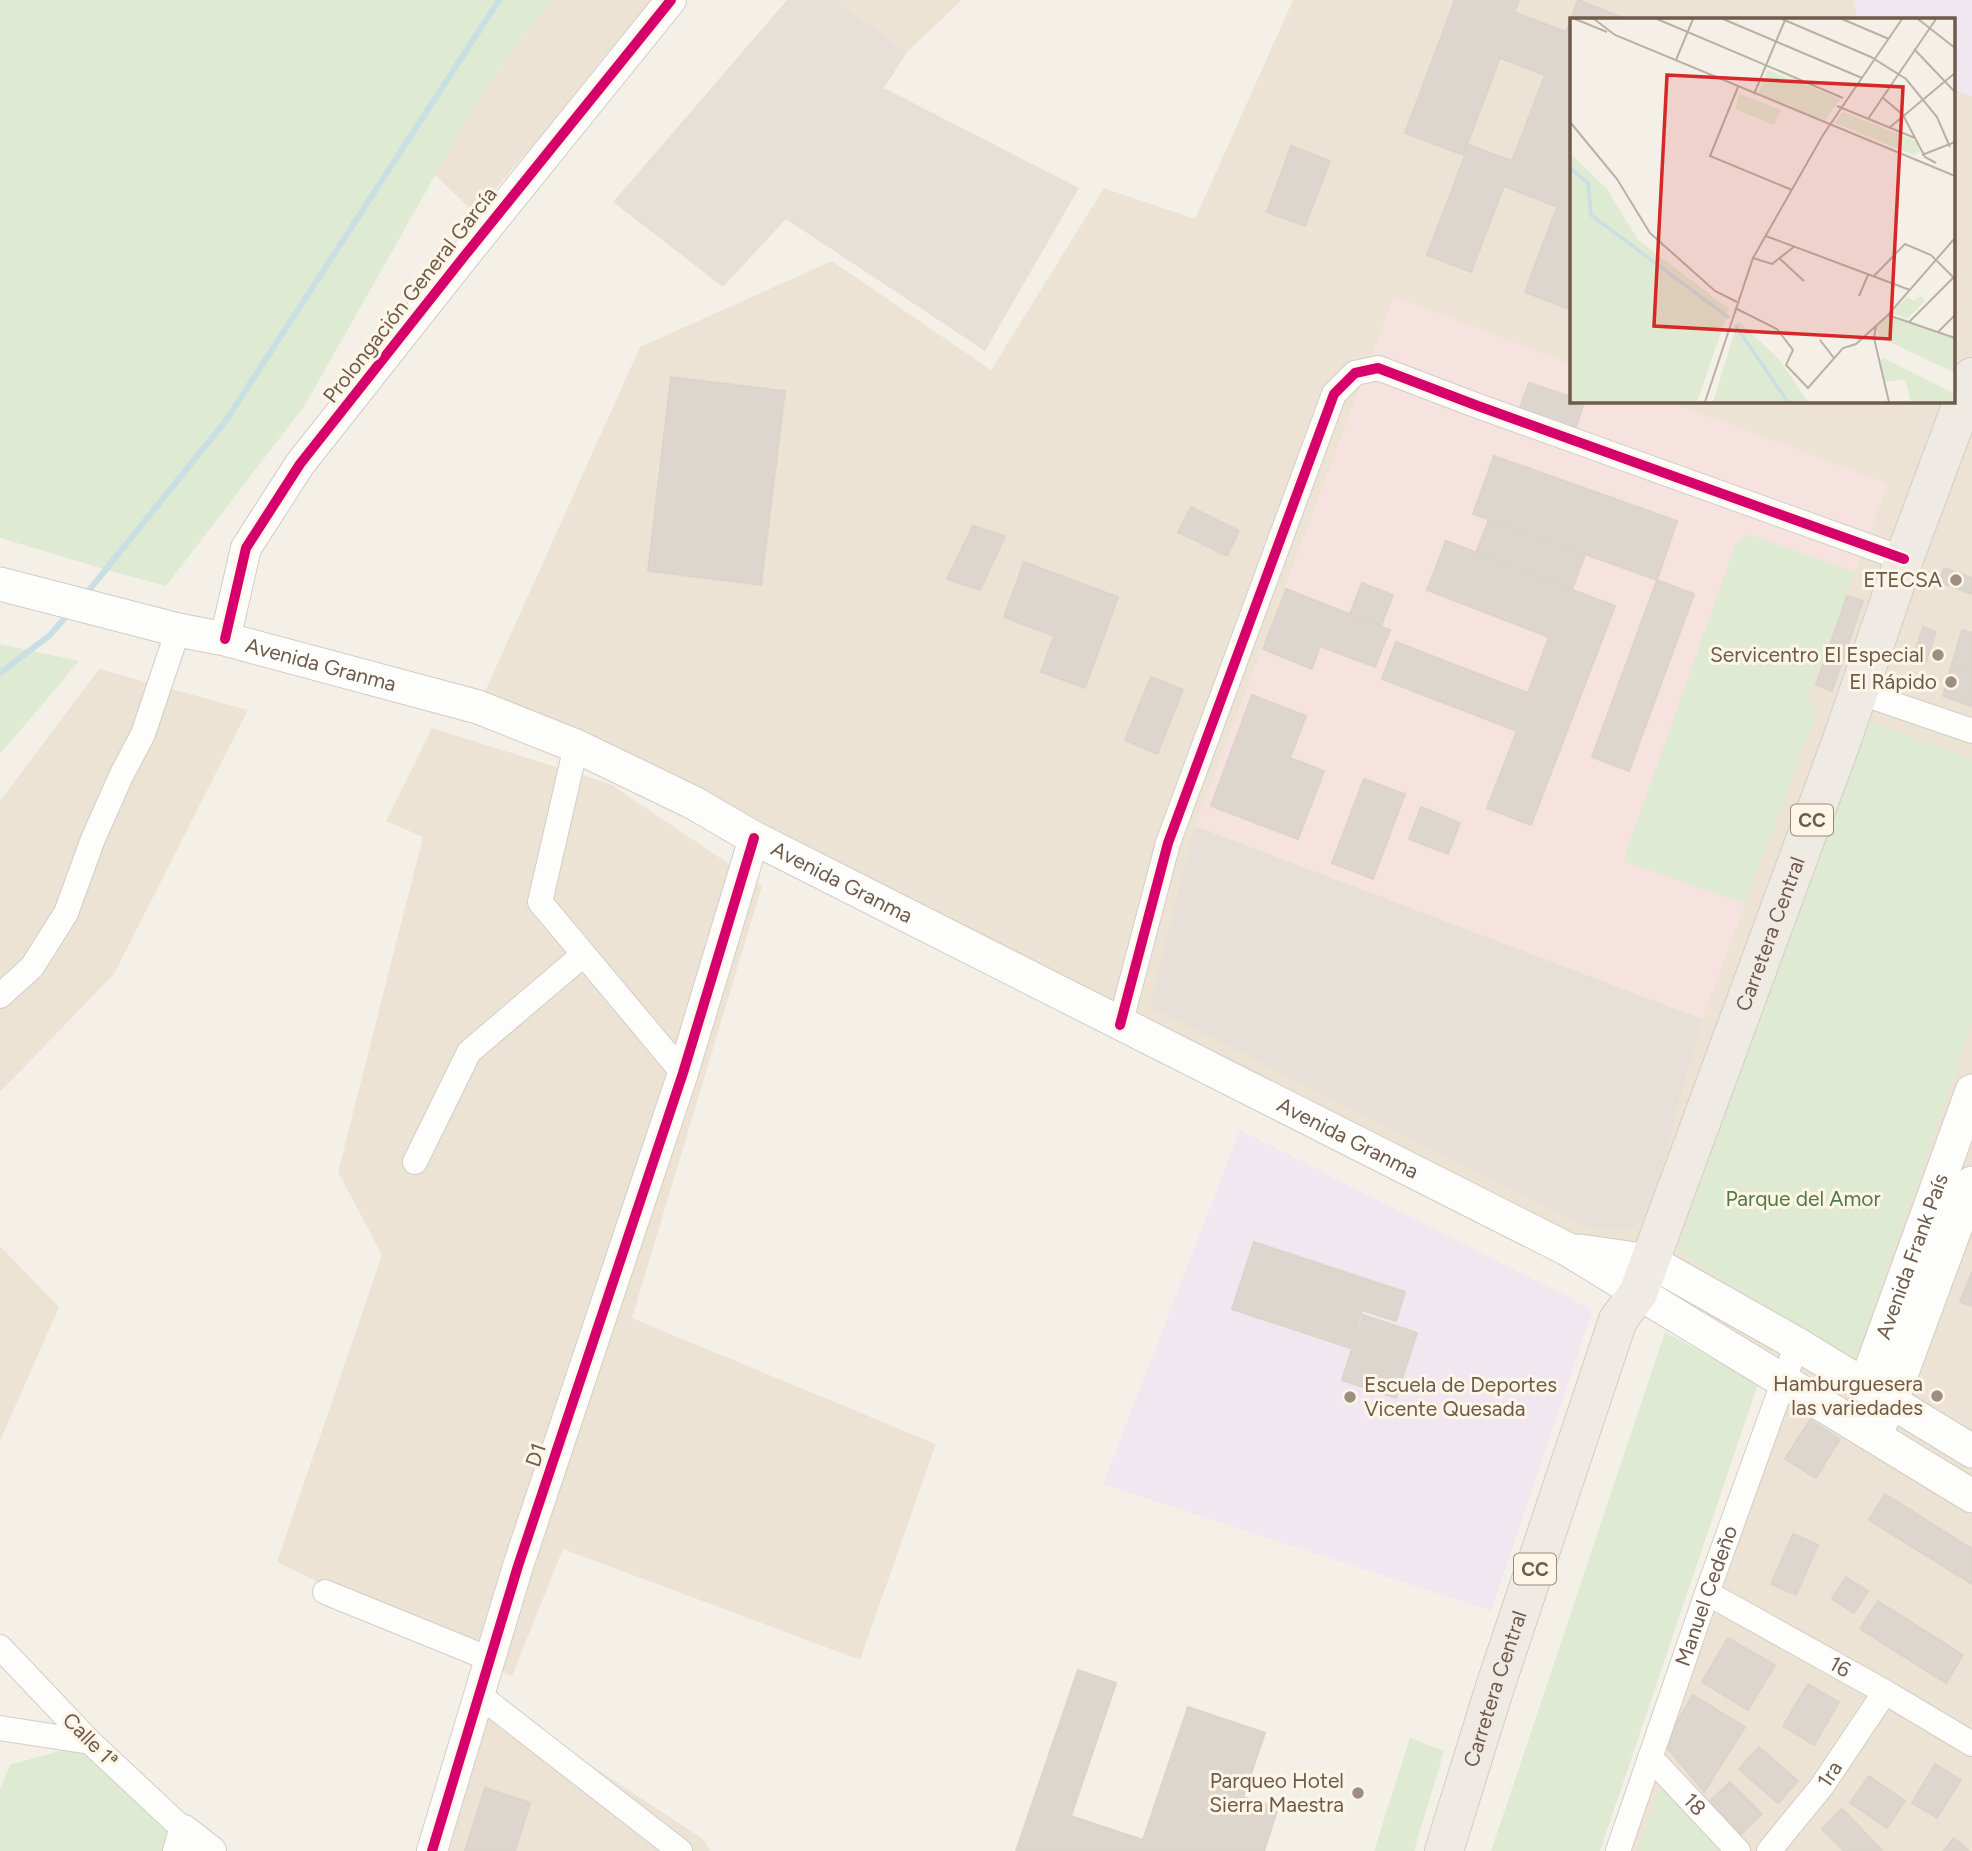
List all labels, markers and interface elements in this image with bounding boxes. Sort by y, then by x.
inset map [1570,18,1954,402]
street label: Prolongación General García [318,182,502,408]
place label: ETECSA [1863,567,1942,592]
marker: ETECSA [1948,572,1964,588]
street label: Avenida Granma [243,632,399,696]
place label: Servicentro El Especial [1710,642,1924,667]
marker: Servicentro El Especial [1930,647,1946,663]
place label: El Rápido [1849,669,1937,694]
marker: El Rápido [1943,674,1959,690]
road number: CC [1791,804,1833,835]
street label: Avenida Granma [767,836,917,928]
street label: Carretera Central [1730,853,1810,1015]
street label: Avenida Granma [1273,1092,1423,1184]
street label: Avenida Frank País [1870,1170,1953,1342]
park label: Parque del Amor [1725,1186,1881,1211]
place label: Hamburguesera las variedades [1773,1371,1923,1420]
place label: Escuela de Deportes Vicente Quesada [1364,1372,1557,1421]
marker: Hamburguesera las variedades [1929,1388,1945,1404]
marker: Escuela de Deportes Vicente Quesada [1342,1389,1358,1405]
street label: D1 [520,1440,551,1470]
street label: Manuel Cedeño [1670,1522,1742,1669]
road number: CC [1514,1554,1556,1584]
street label: Carretera Central [1458,1607,1532,1770]
street label: 16 [1825,1651,1855,1682]
street label: Calle 1ª [58,1707,123,1772]
street label: 1ra [1812,1756,1847,1792]
place label: Parqueo Hotel Sierra Maestra [1209,1768,1344,1817]
marker: Parqueo Hotel Sierra Maestra [1350,1785,1366,1801]
street label: 18 [1678,1788,1711,1821]

